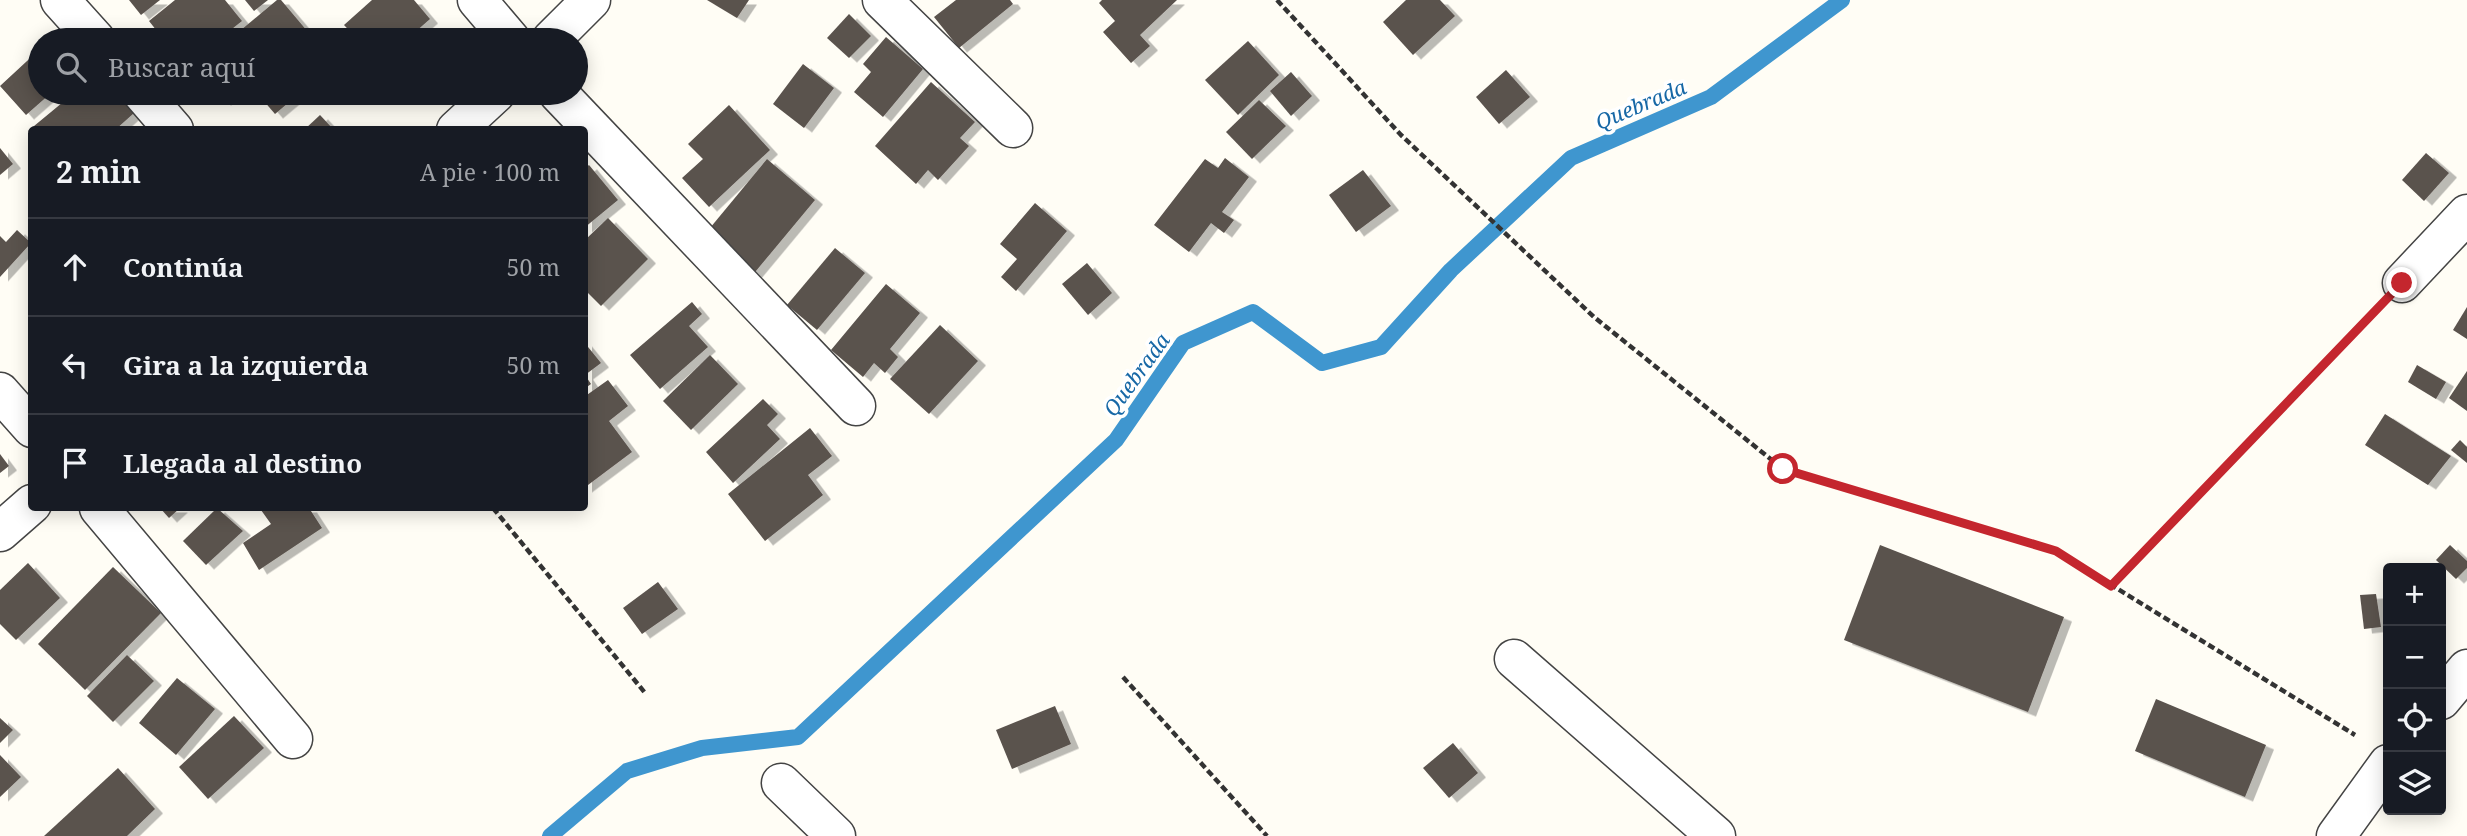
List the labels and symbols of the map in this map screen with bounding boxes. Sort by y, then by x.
water label: Quebrada [1591,72,1691,136]
route end [2386,267,2417,298]
water label: Quebrada [1097,327,1176,422]
route start [1767,453,1798,484]

